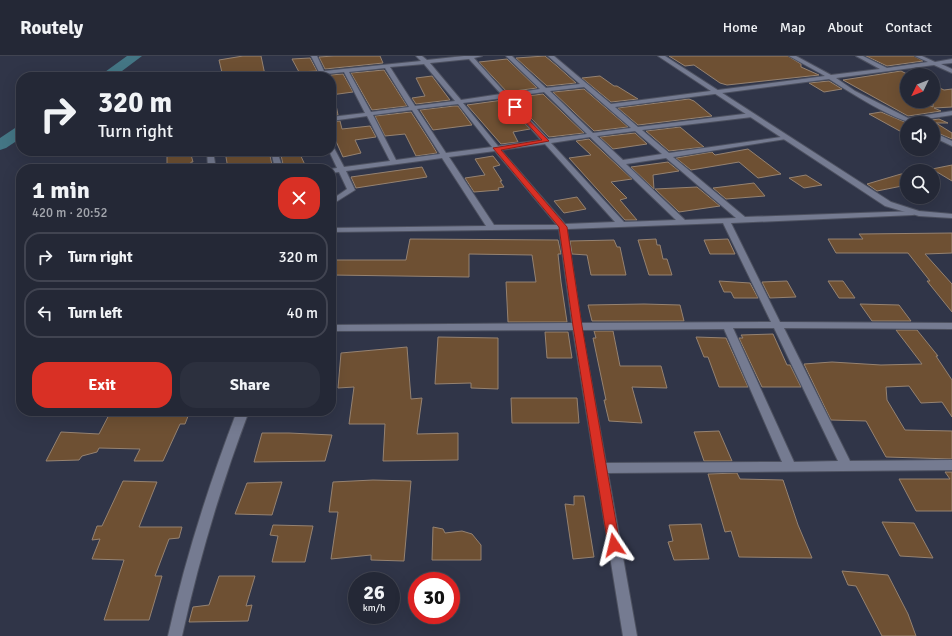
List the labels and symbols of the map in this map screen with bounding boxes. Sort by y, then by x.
north arrow [900,68,940,108]
pin [498,90,532,124]
position arrow [593,524,635,566]
speed limit sign: 30 [408,572,460,624]

